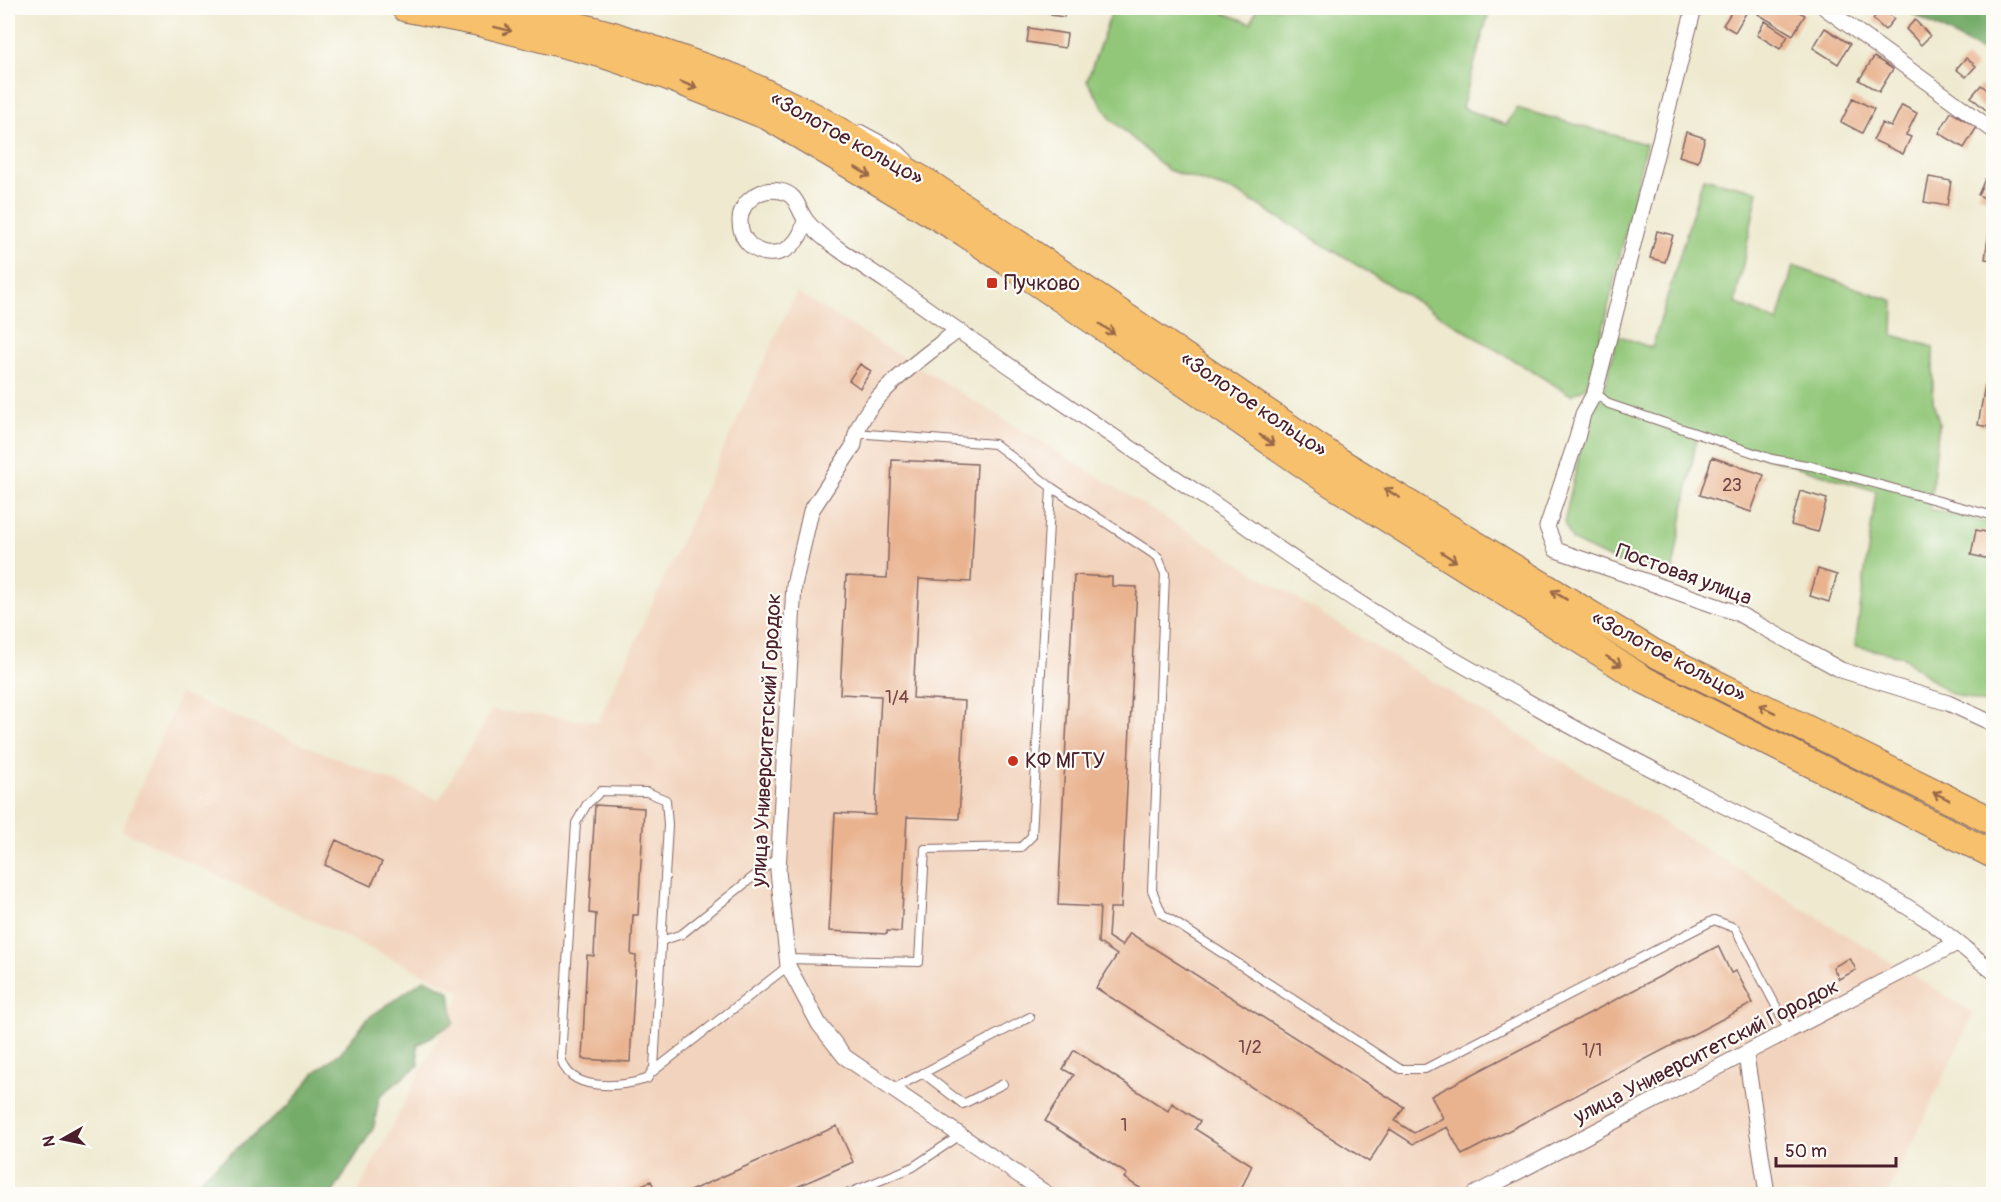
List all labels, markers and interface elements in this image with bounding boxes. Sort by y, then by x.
one-way arrow [493,23,512,35]
one-way arrow [679,80,698,91]
street label: «Золотое кольцо» [765,85,929,192]
one-way arrow [854,166,871,178]
place label: Пучково [1004,270,1080,297]
marker: Пучково [985,276,999,290]
one-way arrow [1098,323,1114,335]
street label: «Золотое кольцо» [1175,345,1333,464]
one-way arrow [1259,434,1275,446]
house number: 23 [1722,474,1742,497]
one-way arrow [1384,487,1401,499]
street label: Постовая улица [1612,537,1756,612]
one-way arrow [1440,551,1457,564]
one-way arrow [1551,588,1568,600]
street label: улица Университетский Городок [745,592,788,889]
street label: «Золотое кольцо» [1587,604,1751,709]
one-way arrow [1605,655,1622,667]
house number: 1/4 [885,686,910,709]
one-way arrow [1758,702,1776,714]
place label: КФ МГТУ [1025,748,1106,775]
marker: КФ МГТУ [1006,754,1020,768]
one-way arrow [1933,789,1951,801]
street label: улица Университетский Городок [1568,973,1843,1131]
house number: 1/2 [1238,1036,1262,1059]
house number: 1/1 [1582,1039,1602,1062]
north arrow [33,1109,93,1169]
house number: 1 [1120,1114,1128,1137]
scale bar [1776,1130,1896,1168]
text: N [38,1134,60,1148]
text: 50 m [1785,1140,1827,1163]

